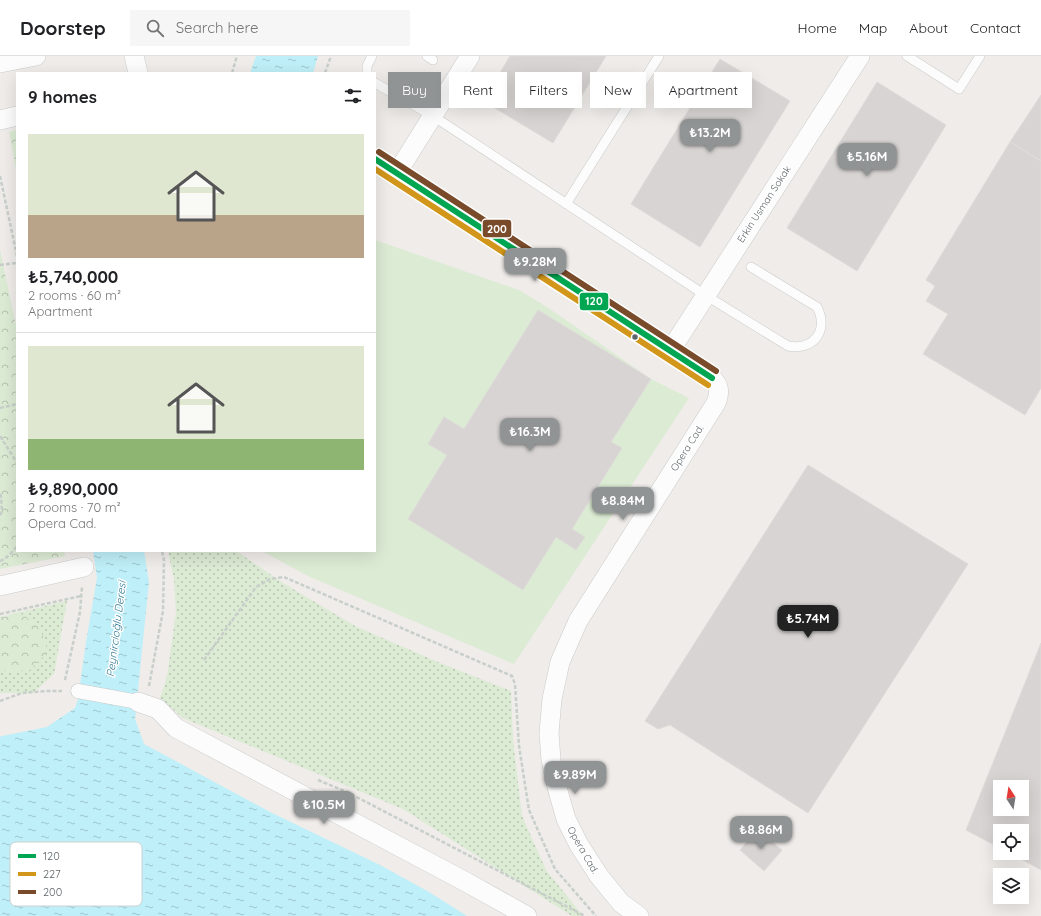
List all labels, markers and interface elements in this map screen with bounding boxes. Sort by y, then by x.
search box [130,10,410,46]
text: Doorstep [20,16,106,40]
icon: search [144,17,166,39]
text: Search here [176,18,258,37]
text: Home [798,19,837,37]
text: Map [859,19,887,37]
text: About [909,19,948,37]
text: Contact [970,19,1021,37]
chip: Buy [388,72,441,108]
chip: Rent [449,72,507,108]
chip: Filters [515,72,582,108]
chip: New [590,72,646,108]
chip: Apartment [654,72,752,108]
icon: filters [342,85,364,107]
text: 9 homes [28,86,97,107]
pin: ₺13.2M [677,119,743,153]
text: ₺13.2M [689,124,731,140]
pin: ₺5.16M [834,143,900,177]
text: ₺5.16M [847,148,887,164]
icon: home [160,160,232,232]
street label: Erkin Usman Sokak [734,163,794,245]
line badge: 200 [482,219,512,238]
text: 200 [487,222,507,236]
pin: ₺9.28M [502,248,568,282]
text: ₺9.28M [513,253,557,269]
text: ₺5,740,000 [28,266,118,287]
text: 2 rooms · 60 m² [28,287,121,303]
line badge: 120 [579,292,609,311]
text: 120 [585,294,603,308]
text: Apartment [28,303,93,319]
unlabelled marker [630,332,640,342]
icon: home [160,372,232,444]
pin: ₺16.3M [497,418,563,452]
street label: Opera Cad. [668,422,706,474]
text: ₺16.3M [509,423,551,439]
text: ₺9,890,000 [28,478,118,499]
pin: ₺8.84M [590,487,656,521]
text: ₺8.84M [601,492,645,508]
text: 2 rooms · 70 m² [28,499,121,515]
text: Opera Cad. [28,515,96,531]
water label: Peynircioğlu Deresi [103,578,129,678]
pin: ₺5.74M [775,605,841,639]
text: ₺5.74M [786,610,830,626]
pin: ₺9.89M [542,761,608,795]
text: ₺9.89M [553,766,597,782]
north arrow [993,780,1029,816]
map controls [993,780,1029,904]
pin: ₺10.5M [291,791,357,825]
text: ₺10.5M [303,796,345,812]
pin: ₺8.86M [728,816,794,850]
text: ₺8.86M [739,821,783,837]
street label: Opera Cad. [564,824,602,876]
button: locate [993,824,1029,860]
legend [10,842,142,906]
text: 120 [43,849,60,863]
text: 227 [43,867,61,881]
button: layers [993,868,1029,904]
text: 200 [43,885,62,899]

